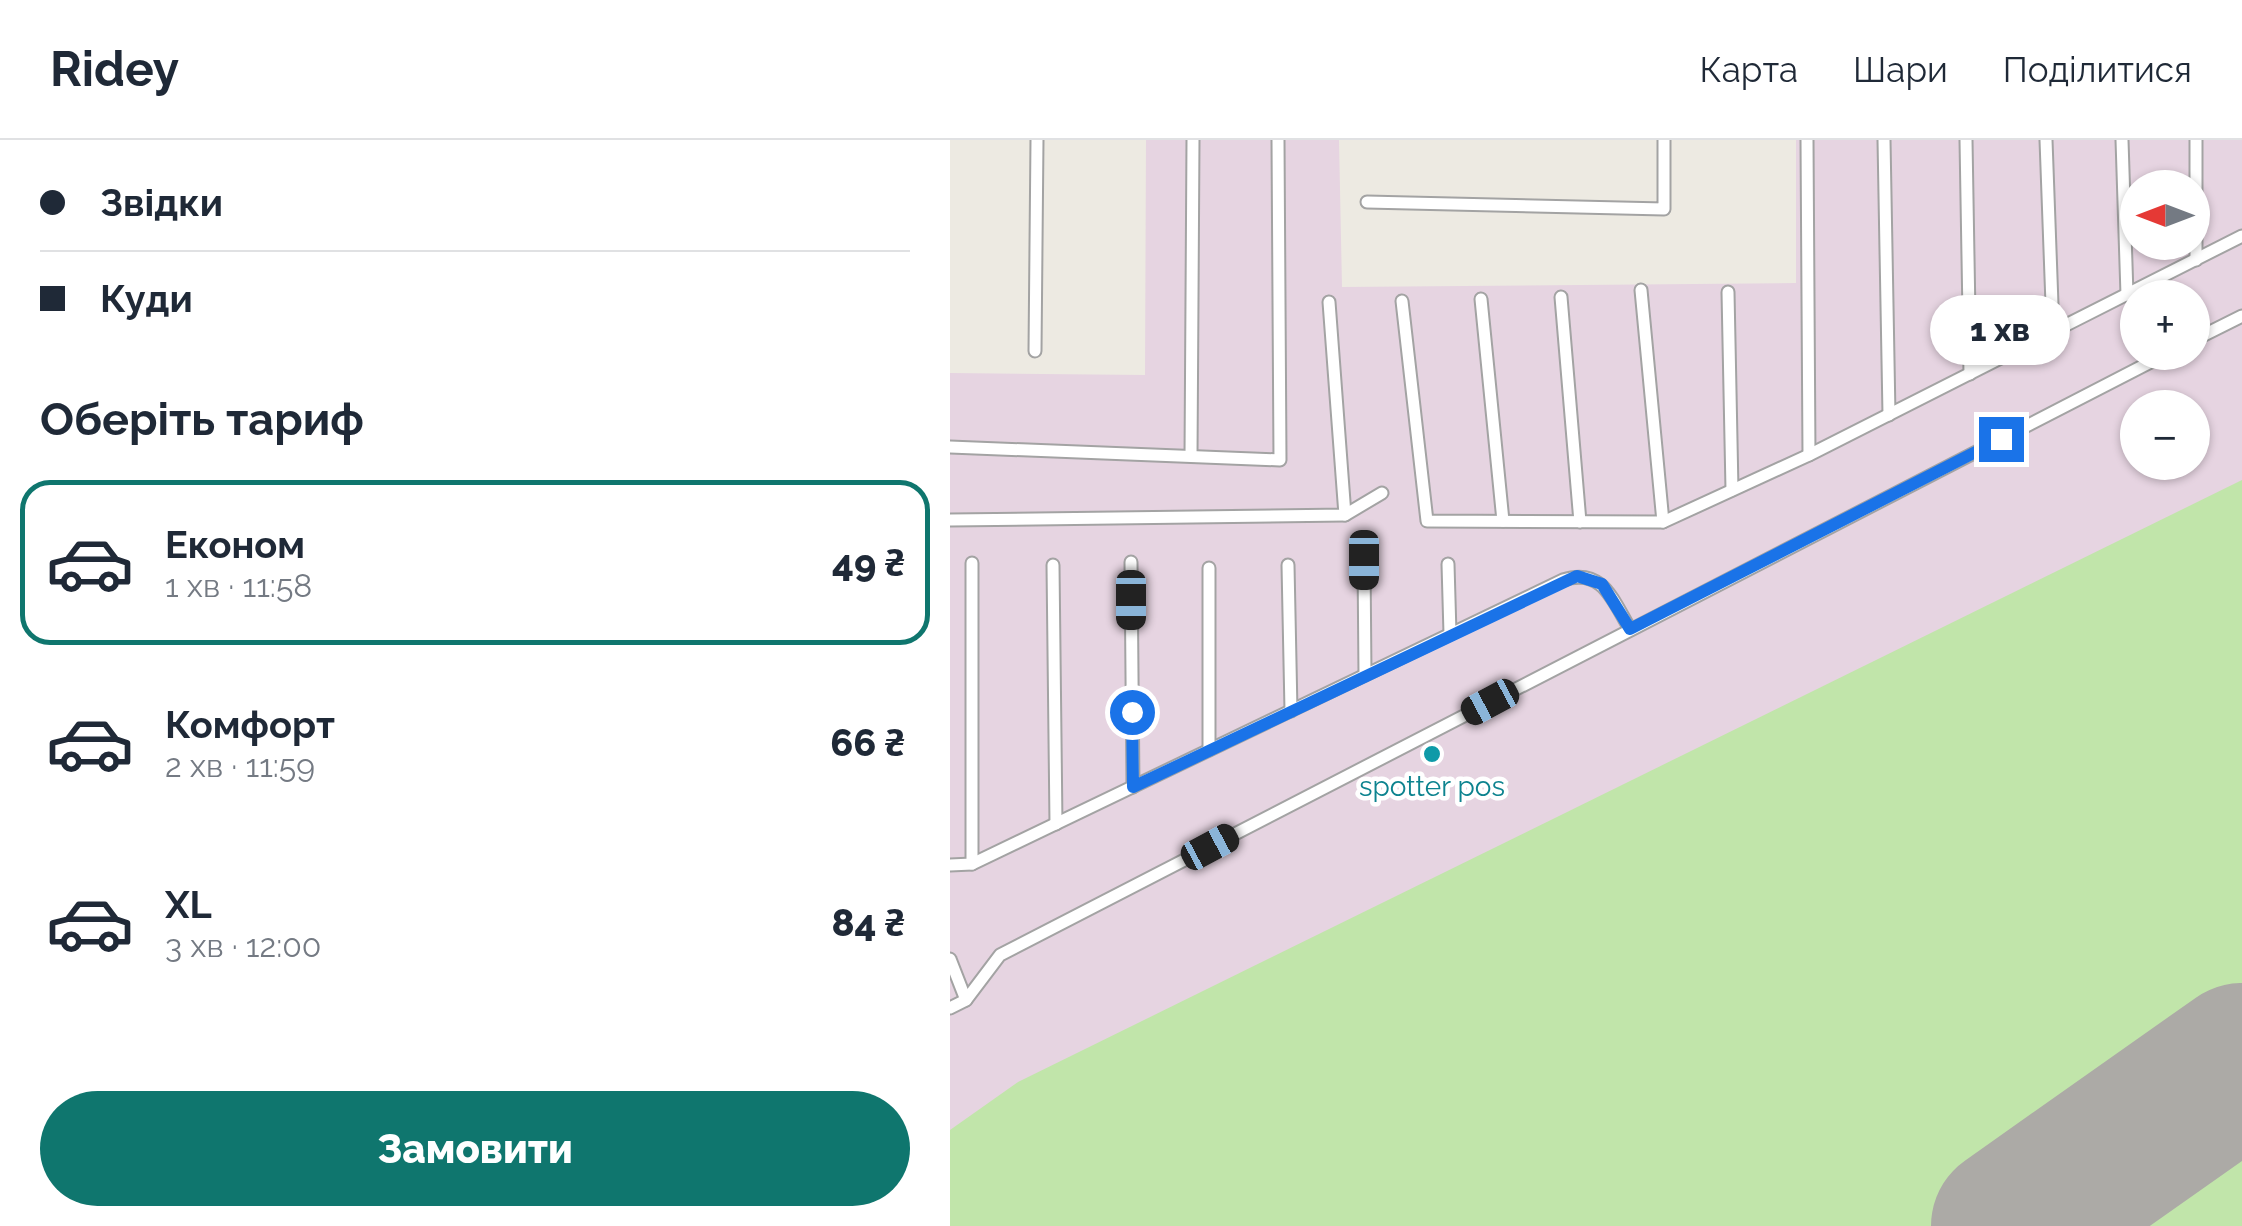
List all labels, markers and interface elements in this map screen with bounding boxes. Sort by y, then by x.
text: Ridey [50,41,179,97]
text: Карта [1700,49,1798,90]
text: Шари [1853,49,1948,90]
text: Поділитися [2003,49,2192,90]
north arrow [2120,170,2210,260]
map controls [2120,170,2210,480]
text: Звідки [100,180,223,225]
text: Куди [100,276,193,321]
button: + [2120,280,2210,370]
callout: 1 хв [1931,294,2071,364]
text: 1 хв [1970,311,2030,348]
button: − [2120,390,2210,480]
text: Оберіть тариф [40,393,364,446]
route end [1979,417,2024,462]
icon: car [45,518,135,608]
text: Економ [165,522,305,567]
car [1349,530,1379,590]
text: 49 ₴ [832,540,905,585]
text: 1 хв · 11:58 [165,567,312,604]
car [1116,570,1146,630]
car [1456,675,1524,729]
route start [1110,690,1155,735]
icon: car [45,698,135,788]
text: Комфорт [165,702,335,747]
text: 66 ₴ [830,720,905,765]
marker: spotter pos [1421,743,1443,765]
text: 2 хв · 11:59 [165,747,315,784]
place label: spotter pos [1359,770,1505,803]
car [1176,820,1244,874]
icon: car [45,878,135,968]
text: XL [165,882,212,927]
text: 84 ₴ [831,900,905,945]
text: 3 хв · 12:00 [165,927,321,964]
button: Замовити [40,1091,910,1206]

